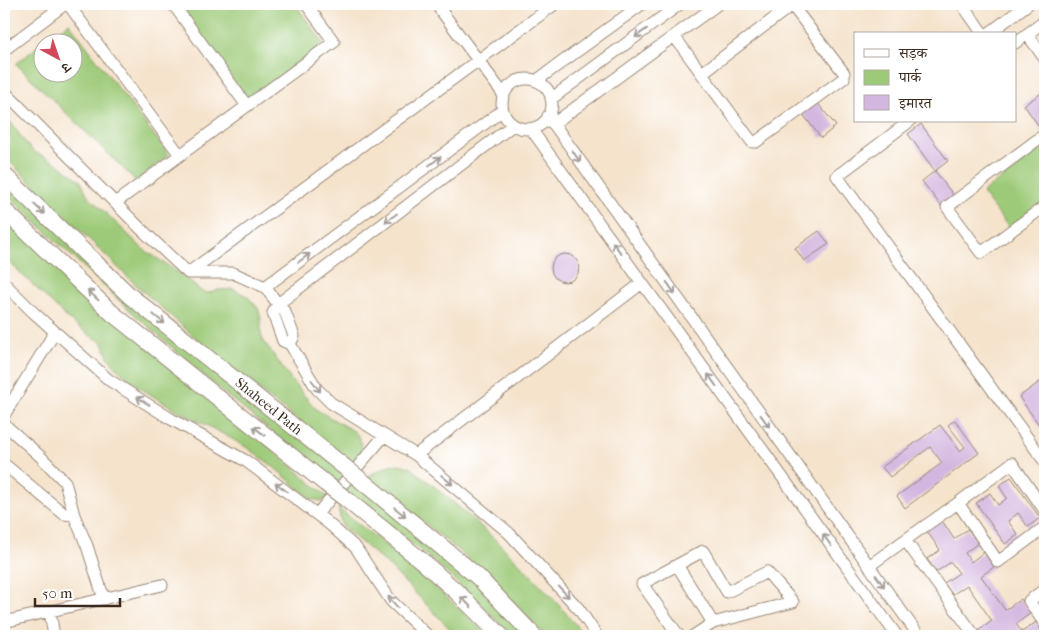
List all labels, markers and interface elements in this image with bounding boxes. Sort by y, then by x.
one-way arrow [635,27,648,38]
north arrow [32,32,82,82]
legend [854,32,1016,122]
text: सड़क [898,44,928,62]
text: उ [57,58,75,77]
text: पार्क [898,68,922,86]
text: इमारत [898,94,933,112]
one-way arrow [571,149,581,163]
one-way arrow [428,156,442,166]
one-way arrow [33,203,45,215]
one-way arrow [384,213,398,223]
one-way arrow [612,241,622,255]
one-way arrow [297,253,311,263]
one-way arrow [665,281,676,295]
one-way arrow [86,289,99,301]
one-way arrow [152,313,165,324]
one-way arrow [707,373,717,387]
street label: Shaheed Path [232,374,306,439]
one-way arrow [311,379,321,393]
one-way arrow [136,396,150,406]
one-way arrow [760,414,770,428]
one-way arrow [253,425,266,436]
one-way arrow [440,475,453,486]
one-way arrow [274,482,288,492]
one-way arrow [394,506,407,517]
one-way arrow [822,533,832,547]
one-way arrow [875,574,885,588]
scale bar [35,575,120,607]
text: 50 m [42,584,73,602]
one-way arrow [558,586,570,599]
one-way arrow [388,596,399,609]
one-way arrow [461,596,473,608]

